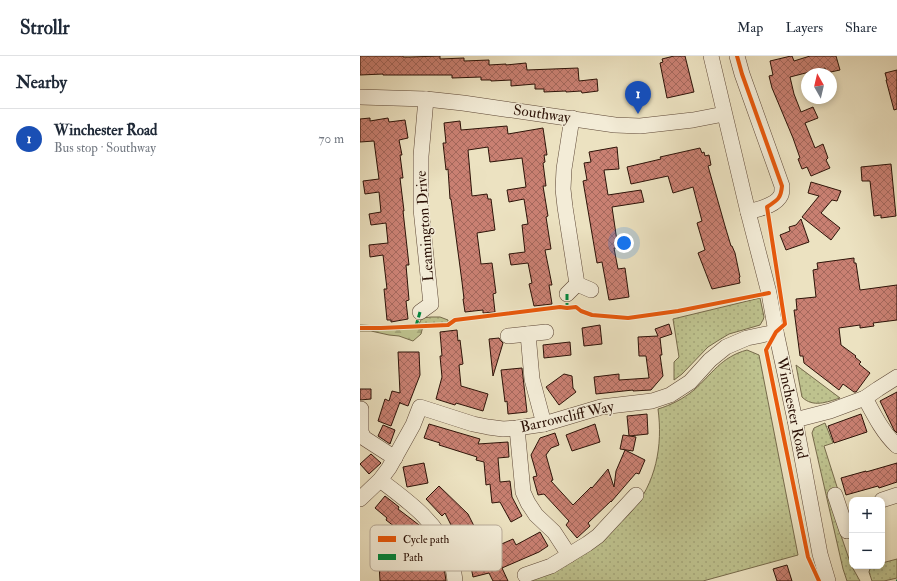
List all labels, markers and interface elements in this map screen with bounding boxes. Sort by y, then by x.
text: Strollr [20,16,70,40]
text: Map [737,19,763,36]
text: Layers [785,19,823,36]
text: Share [845,19,877,36]
north arrow [801,68,837,104]
text: Nearby [16,72,67,93]
pin: 1 [625,81,651,114]
street label: Southway [512,101,572,127]
text: Winchester Road [54,121,158,140]
text: 1 [27,131,31,147]
text: 70 m [319,131,344,147]
text: Bus stop · Southway [54,140,156,156]
street label: Leamington Drive [412,170,438,282]
your location [614,233,634,253]
street label: Winchester Road [772,354,812,461]
street label: Barrowcliff Way [518,397,616,437]
map controls [849,497,885,569]
button: + [849,497,885,533]
legend [370,525,502,571]
text: Cycle path [403,533,449,547]
button: − [849,533,885,569]
text: Path [403,551,423,564]

